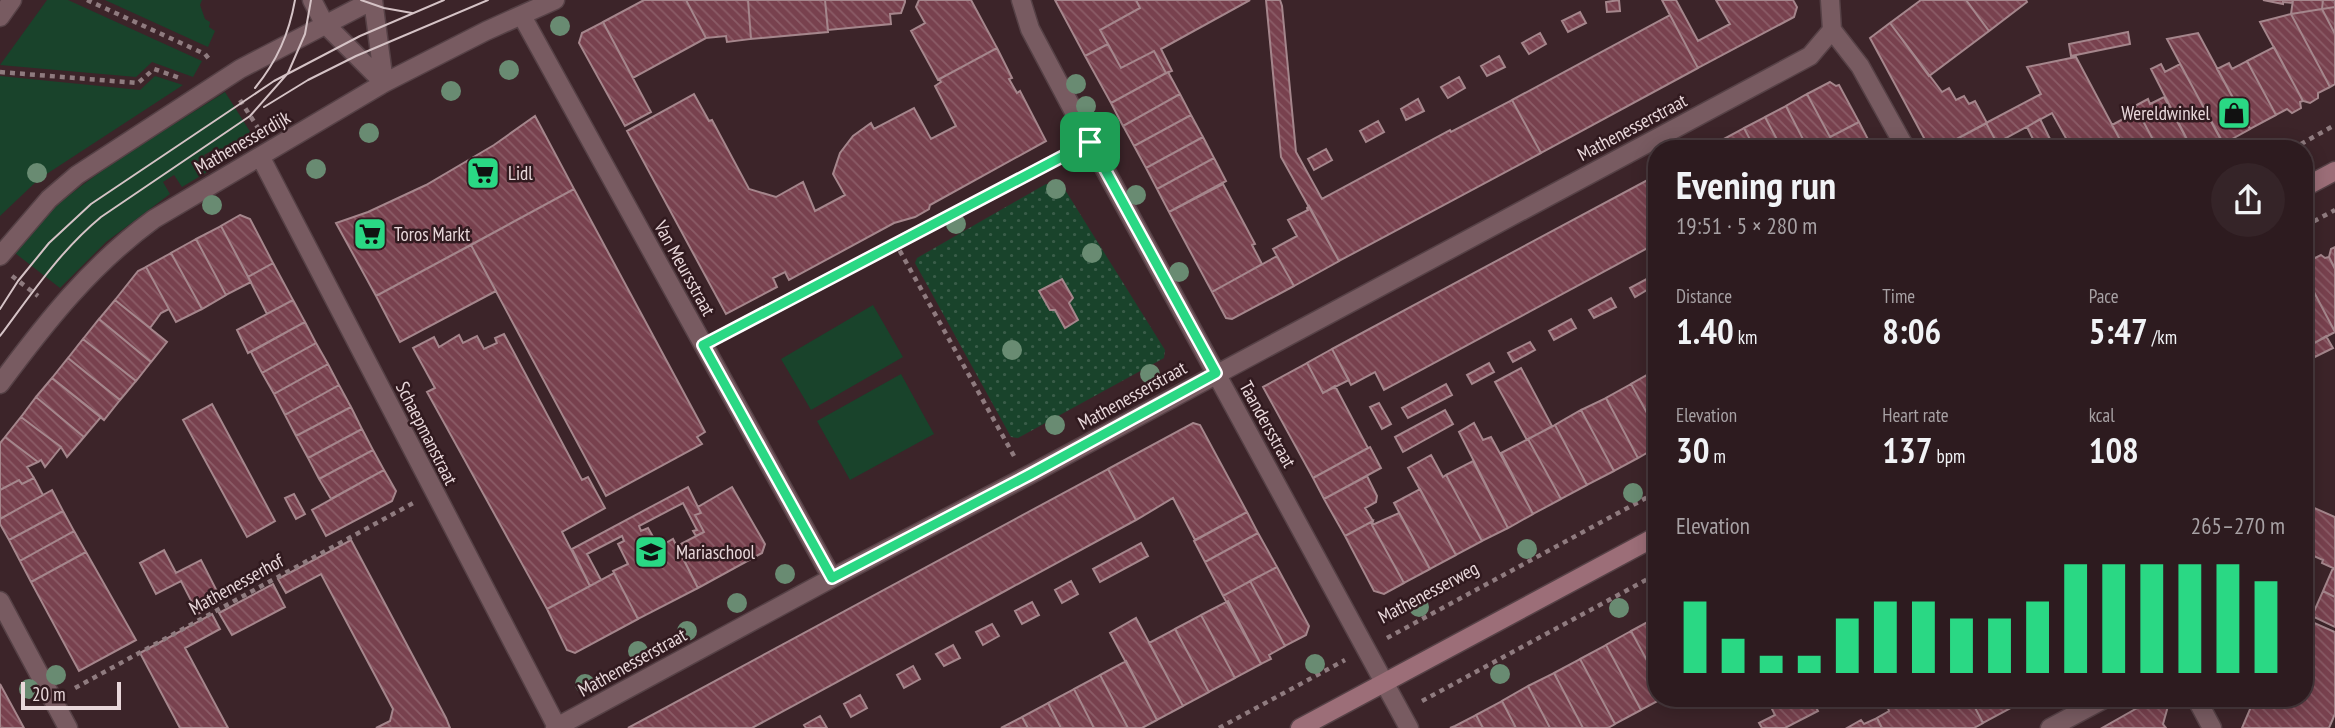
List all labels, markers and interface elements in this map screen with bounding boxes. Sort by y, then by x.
street label: Mathenesserstraat [1573,88,1692,166]
shop icon: Wereldwinkel [2215,94,2253,132]
place label: Wereldwinkel [2121,101,2211,125]
street label: Mathenesserdijk [190,105,295,179]
pin [1060,112,1120,172]
icon: arrive [1071,123,1109,161]
supermarket icon: Lidl [464,154,502,192]
text: Evening run [1676,160,1836,209]
place label: Lidl [508,161,533,185]
button: share [2211,163,2285,237]
text: 19:51 · 5 × 280 m [1676,211,1817,240]
supermarket icon: Toros Markt [351,215,389,253]
street label: Van Meursstraat [649,215,721,320]
place label: Toros Markt [394,222,471,246]
text: Distance [1676,284,1732,308]
text: Time [1882,284,1915,308]
text: Pace [2089,284,2119,308]
text: 1.40 [1676,308,1734,354]
text: 8:06 [1882,308,1941,354]
text: 5:47 [2089,308,2148,354]
text: km [1734,325,1757,349]
text: /km [2148,325,2177,349]
street label: Mathenesserstraat [1073,355,1191,435]
street label: Taandersstraat [1234,376,1302,472]
street label: Schaepmanstraat [391,377,464,489]
text: Elevation [1676,403,1737,427]
text: Heart rate [1882,403,1949,427]
text: kcal [2089,403,2115,427]
text: 30 [1676,427,1709,473]
text: 137 [1882,427,1933,473]
text: 108 [2089,427,2139,473]
text: m [1709,444,1726,468]
text: bpm [1933,444,1965,468]
text: Elevation [1676,511,1750,540]
text: 265–270 m [2191,511,2285,540]
school or university icon: Mariaschool [632,533,670,571]
place label: Mariaschool [676,540,756,564]
street label: Mathenesserhof [184,548,288,620]
street label: Mathenesserweg [1374,556,1482,628]
street label: Mathenesserstraat [573,622,691,702]
scale bar [21,679,121,711]
text: 20 m [32,682,66,706]

